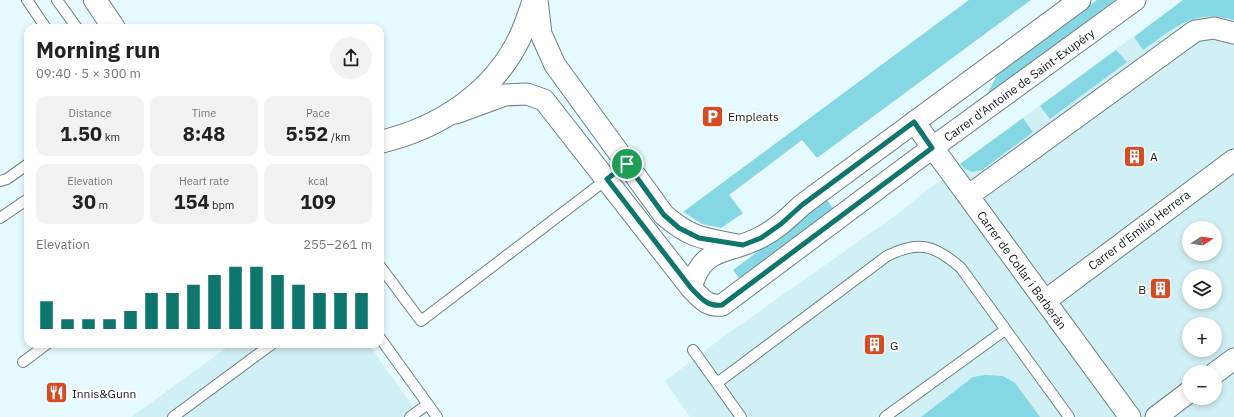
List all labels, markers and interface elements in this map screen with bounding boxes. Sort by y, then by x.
street label: Carrer d'Antoine de Saint-Exupéry [941,25,1097,145]
text: Morning run [36,35,160,64]
button: share [330,37,372,79]
text: 09:40 · 5 × 300 m [36,65,141,82]
parking icon: Empleats [699,103,725,129]
text: Distance [69,106,111,120]
text: Time [192,106,216,120]
text: Pace [306,106,330,120]
place label: Empleats [728,109,779,124]
text: 1.50 [60,120,102,147]
text: 8:48 [183,120,225,147]
text: 5:52 [286,120,328,147]
text: km [102,130,120,144]
text: /km [328,130,350,144]
building icon: A [1121,143,1147,169]
pin [610,147,644,181]
place label: A [1150,149,1158,164]
icon: arrive [616,153,638,175]
text: Elevation [67,174,113,188]
text: Heart rate [179,174,229,188]
text: kcal [308,174,328,188]
street label: Carrer d'Emilio Herrera [1085,186,1193,273]
text: 30 [72,188,96,215]
text: 154 [174,188,210,215]
text: 109 [300,188,336,215]
text: m [96,198,108,212]
text: bpm [210,198,234,212]
street label: Carrer de Collar i Barberán [974,208,1070,332]
north arrow [1182,221,1222,261]
map controls [1182,221,1222,405]
text: Elevation [36,236,90,253]
text: 255–261 m [303,236,372,253]
button: layers [1182,269,1222,309]
building icon: B [1148,276,1174,302]
place label: B [1138,282,1146,297]
button: + [1182,317,1222,357]
building icon: G [862,332,888,358]
place label: G [890,338,898,353]
button: − [1182,365,1222,405]
restaurant icon: Innis&Gunn [43,380,69,406]
place label: Innis&Gunn [72,386,136,401]

